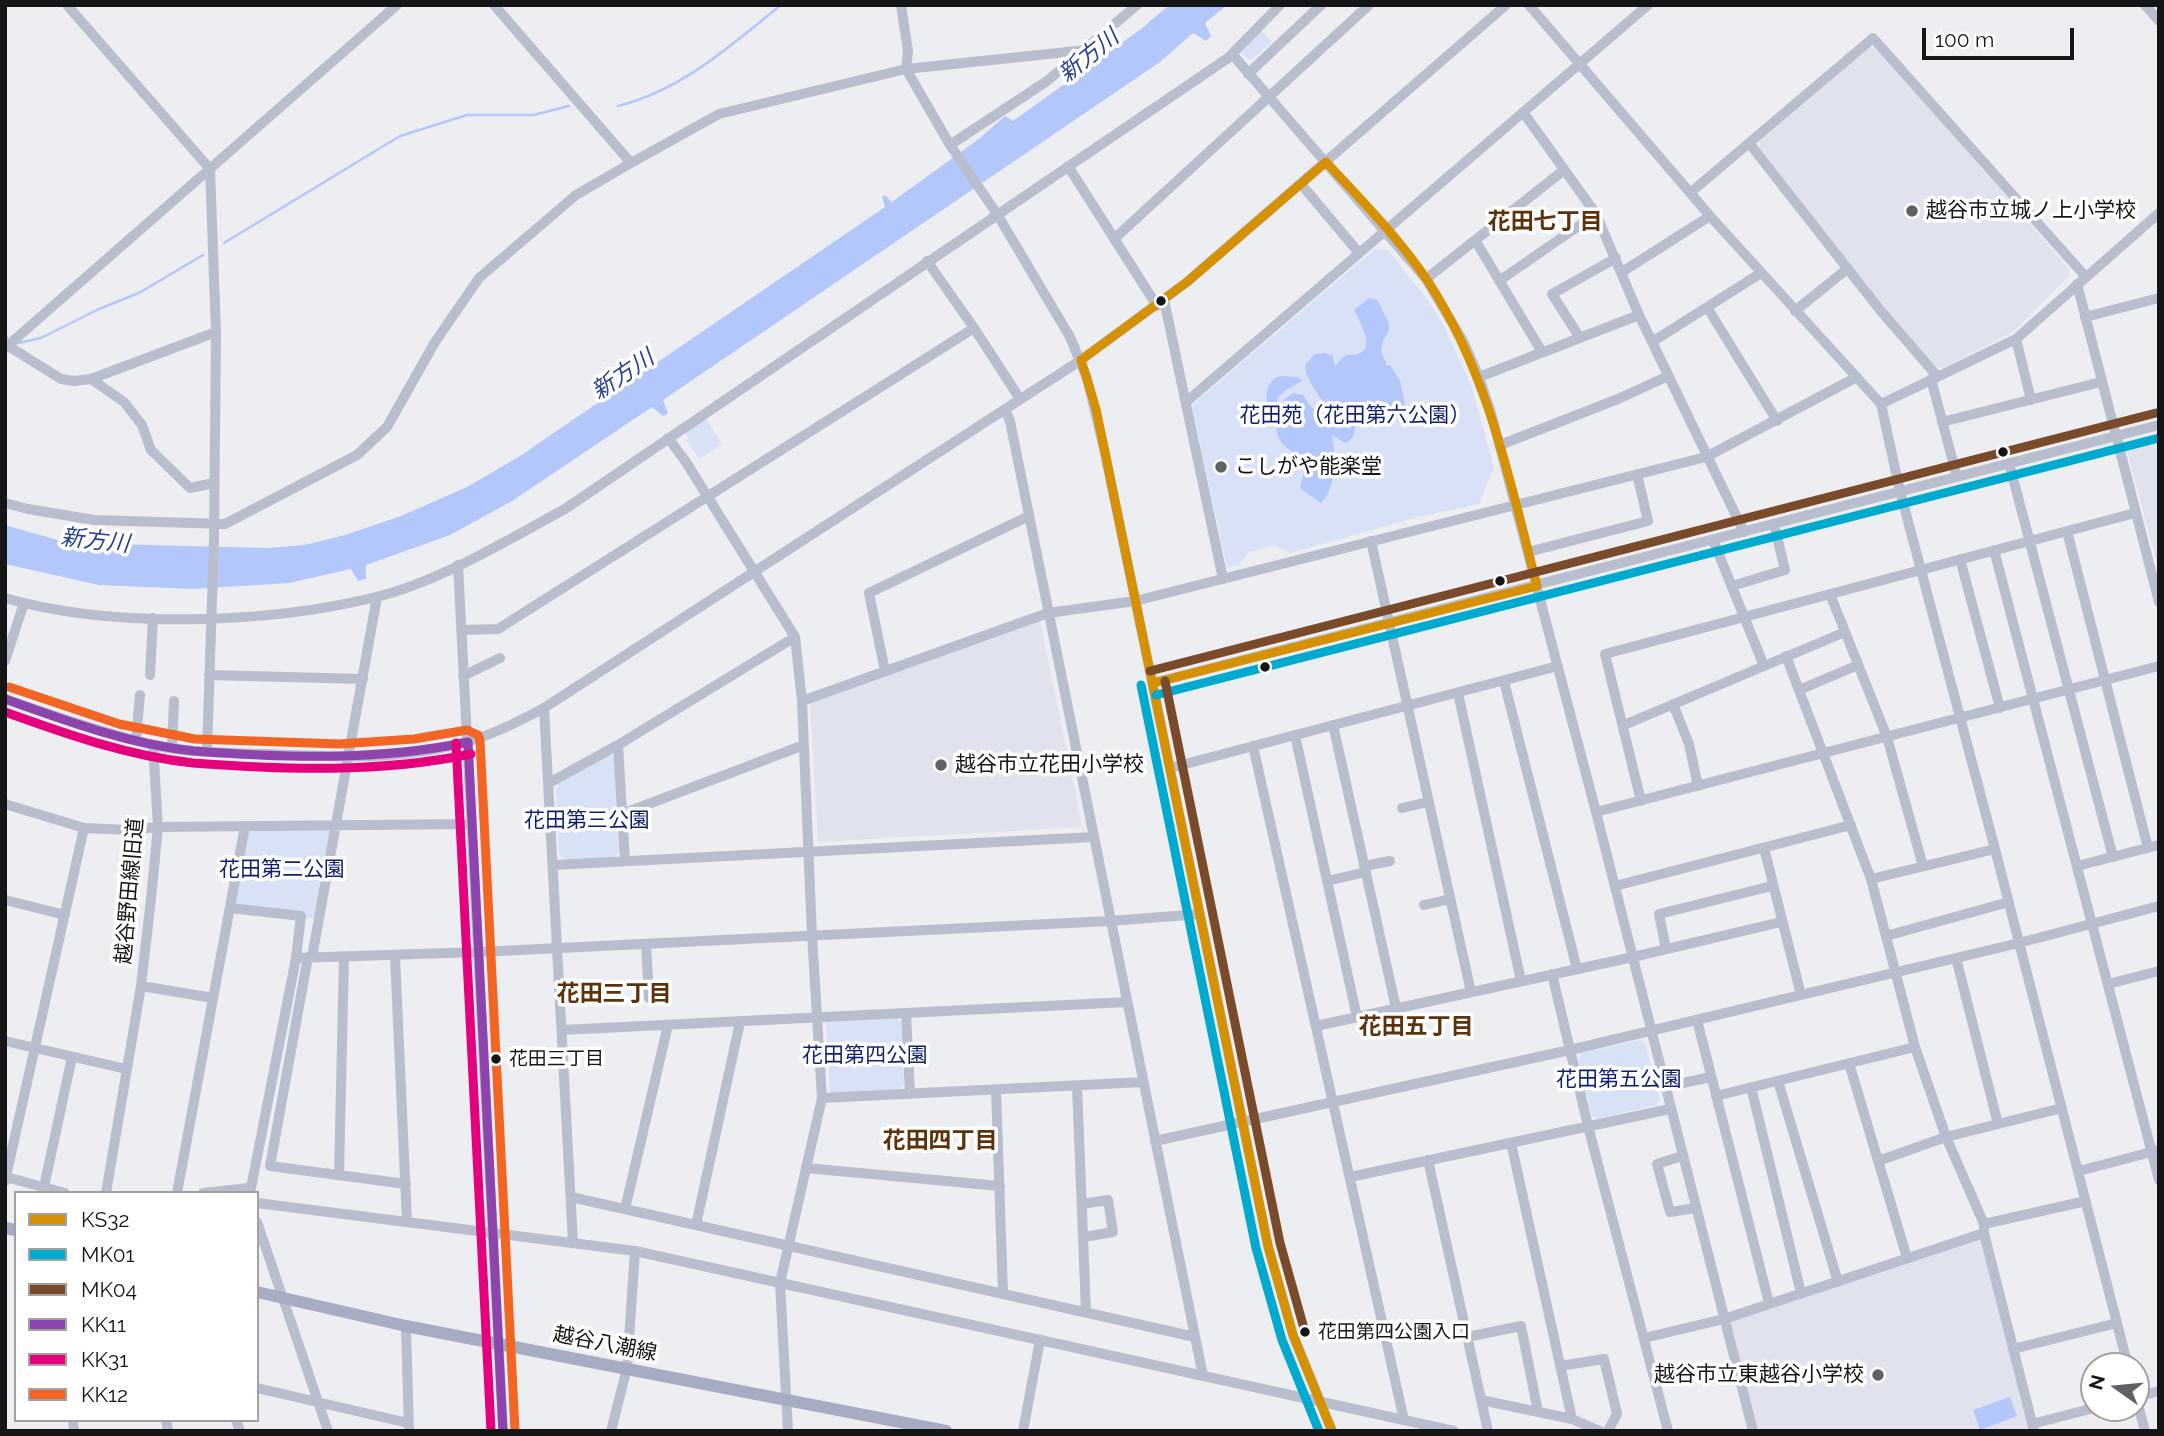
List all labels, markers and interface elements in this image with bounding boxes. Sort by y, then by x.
scale bar [1926,14,2078,58]
water label: 新方川 [1054,24,1124,88]
text: 100 m [1935,27,1994,52]
place label: 越谷市立城ノ上小学校 [1926,198,2136,224]
marker: 越谷市立城ノ上小学校 [1904,203,1920,219]
district label: 花田七丁目 [1488,208,1602,236]
unlabelled marker [1154,294,1168,308]
water label: 新方川 [587,344,659,406]
park label: 花田苑（花田第六公園） [1240,403,1470,429]
unlabelled marker [1996,445,2010,459]
place label: こしがや能楽堂 [1235,454,1382,480]
marker: こしがや能楽堂 [1213,459,1229,475]
water label: 新方川 [59,524,131,558]
unlabelled marker [1493,574,1507,588]
unlabelled marker [1258,660,1272,674]
place label: 越谷市立花田小学校 [955,752,1144,778]
marker: 越谷市立花田小学校 [933,757,949,773]
park label: 花田第三公園 [524,808,650,834]
street label: 越谷野田線旧道 [111,817,149,965]
park label: 花田第二公園 [219,857,345,883]
district label: 花田三丁目 [557,980,671,1008]
district label: 花田五丁目 [1359,1013,1473,1041]
park label: 花田第四公園 [802,1043,928,1069]
place label: 花田三丁目 [509,1048,604,1070]
marker: 花田三丁目 [489,1052,503,1066]
park label: 花田第五公園 [1556,1067,1682,1093]
district label: 花田四丁目 [883,1127,997,1155]
legend [14,1191,259,1422]
text: KS32 [81,1207,129,1232]
text: MK01 [81,1242,135,1267]
text: MK04 [81,1277,137,1302]
text: KK11 [81,1312,126,1337]
place label: 花田第四公園入口 [1318,1321,1470,1343]
street label: 越谷八潮線 [551,1322,659,1366]
marker: 花田第四公園入口 [1298,1325,1312,1339]
text: KK31 [81,1347,128,1372]
north arrow [2080,1352,2150,1422]
place label: 越谷市立東越谷小学校 [1654,1362,1864,1388]
marker: 越谷市立東越谷小学校 [1870,1367,1886,1383]
text: N [2084,1372,2109,1392]
text: KK12 [81,1382,128,1407]

